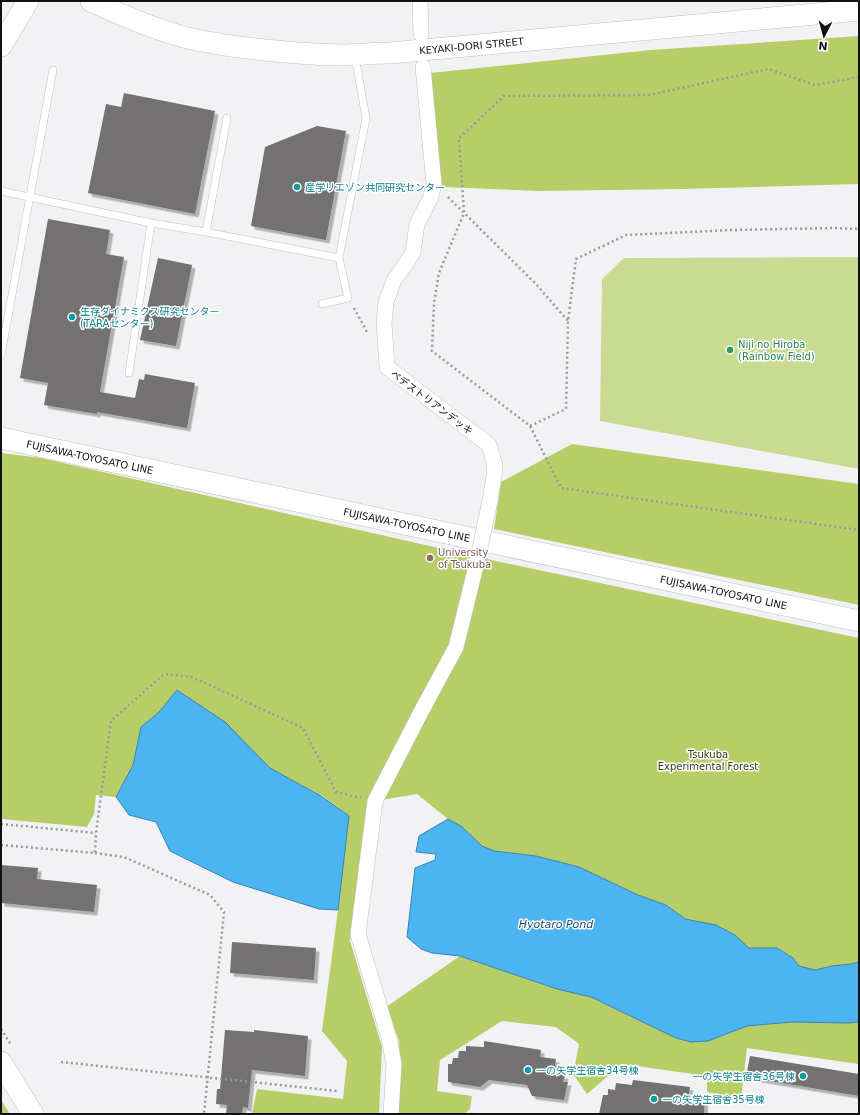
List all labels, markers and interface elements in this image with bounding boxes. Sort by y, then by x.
north arrow [804,16,844,56]
street label: KEYAKI-DORI STREET [419,36,525,56]
text: N [818,39,828,52]
marker: 産学リエゾン共同研究センター [292,182,302,192]
place label: 産学リエゾン共同研究センター [305,182,445,193]
place label: 生存ダイナミクス研究センター (TARAセンター) [80,306,220,329]
marker: 生存ダイナミクス研究センター (TARAセンター) [67,312,77,322]
place label: Niji no Hiroba (Rainbow Field) [738,339,815,362]
marker: Niji no Hiroba (Rainbow Field) [725,345,735,355]
street label: ペデストリアンデッキ [389,368,475,437]
street label: FUJISAWA-TOYOSATO LINE [25,439,154,476]
street label: FUJISAWA-TOYOSATO LINE [342,506,471,544]
place label: University of Tsukuba [438,547,491,570]
marker: University of Tsukuba [425,553,435,563]
street label: FUJISAWA-TOYOSATO LINE [659,574,788,612]
park label: Tsukuba Experimental Forest [658,749,758,772]
water label: Hyotaro Pond [519,918,594,931]
marker: 一の矢学生宿舎34号棟 [523,1065,533,1075]
place label: 一の矢学生宿舎34号棟 [536,1065,639,1076]
place label: 一の矢学生宿舎36号棟 [692,1071,795,1082]
marker: 一の矢学生宿舎36号棟 [798,1071,808,1081]
marker: 一の矢学生宿舎35号棟 [649,1094,659,1104]
place label: 一の矢学生宿舎35号棟 [662,1094,765,1105]

